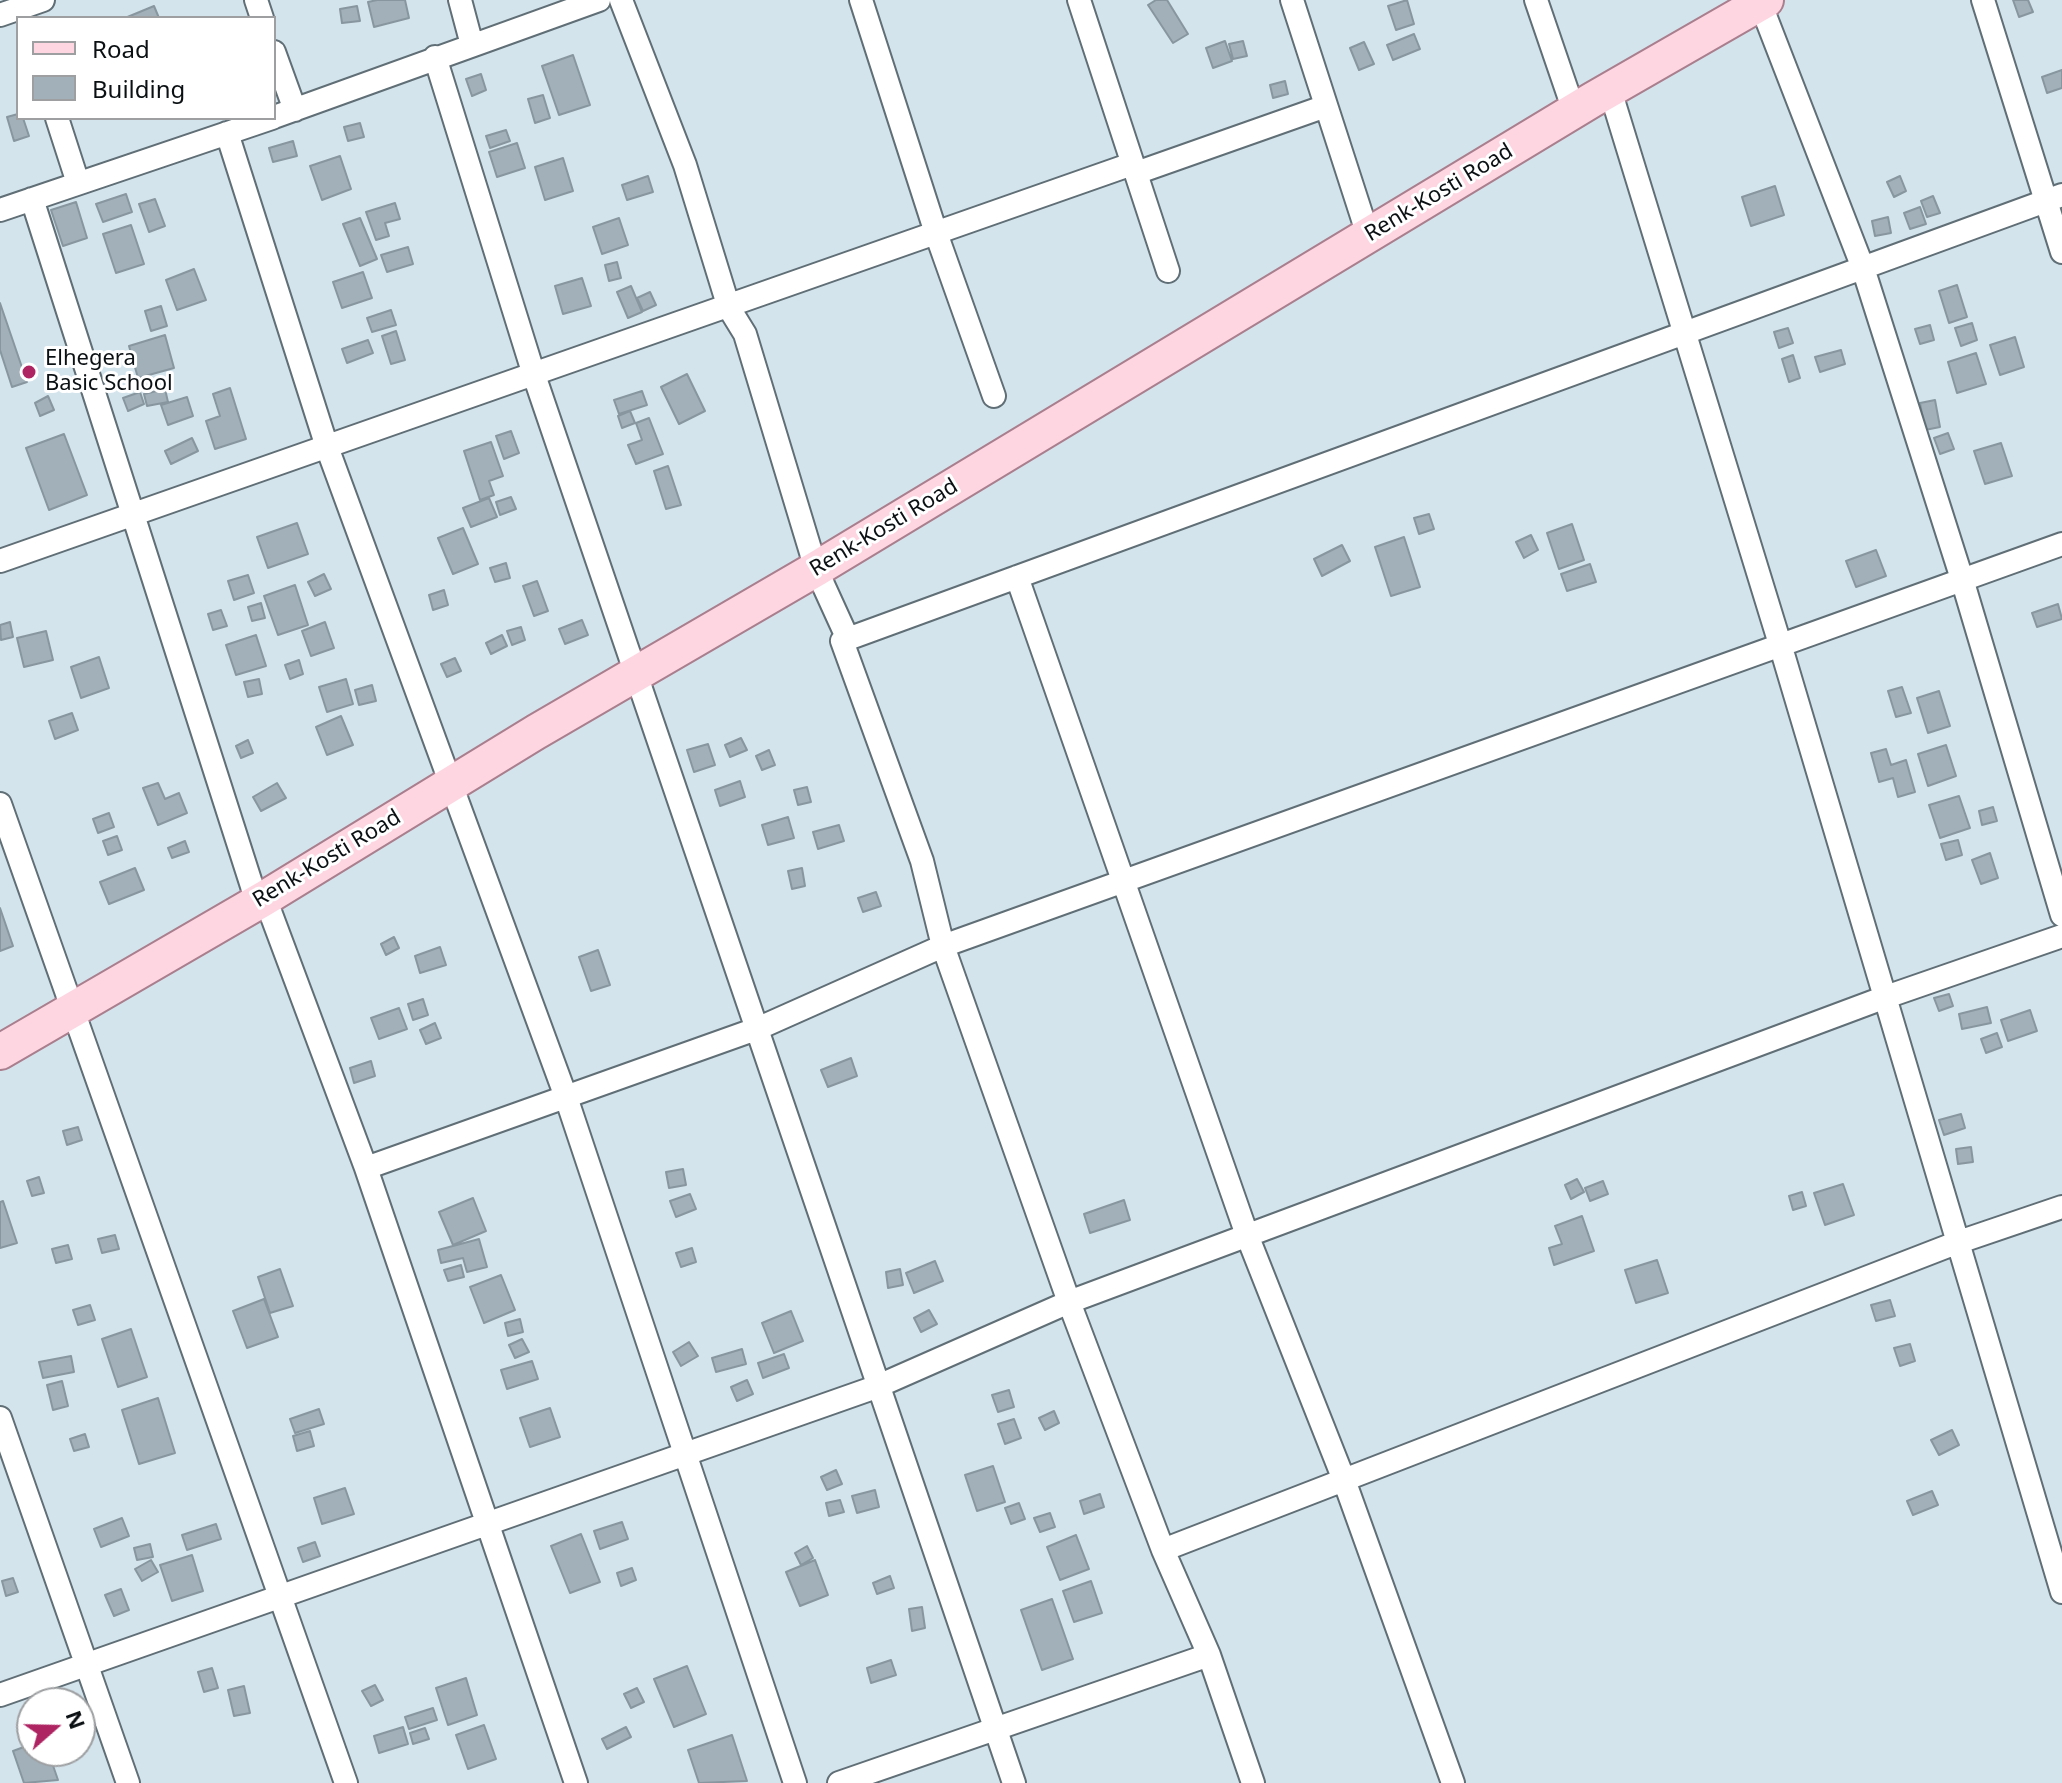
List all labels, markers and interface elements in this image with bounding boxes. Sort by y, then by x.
legend [16,16,276,120]
text: Road [92,32,150,65]
text: Building [92,72,185,105]
street label: Renk-Kosti Road [1360,138,1518,248]
place label: Elhegera Basic School [45,346,173,398]
marker: Elhegera Basic School [20,363,38,381]
street label: Renk-Kosti Road [805,473,963,583]
street label: Renk-Kosti Road [248,804,406,914]
north arrow [16,1687,96,1767]
text: N [60,1706,94,1733]

